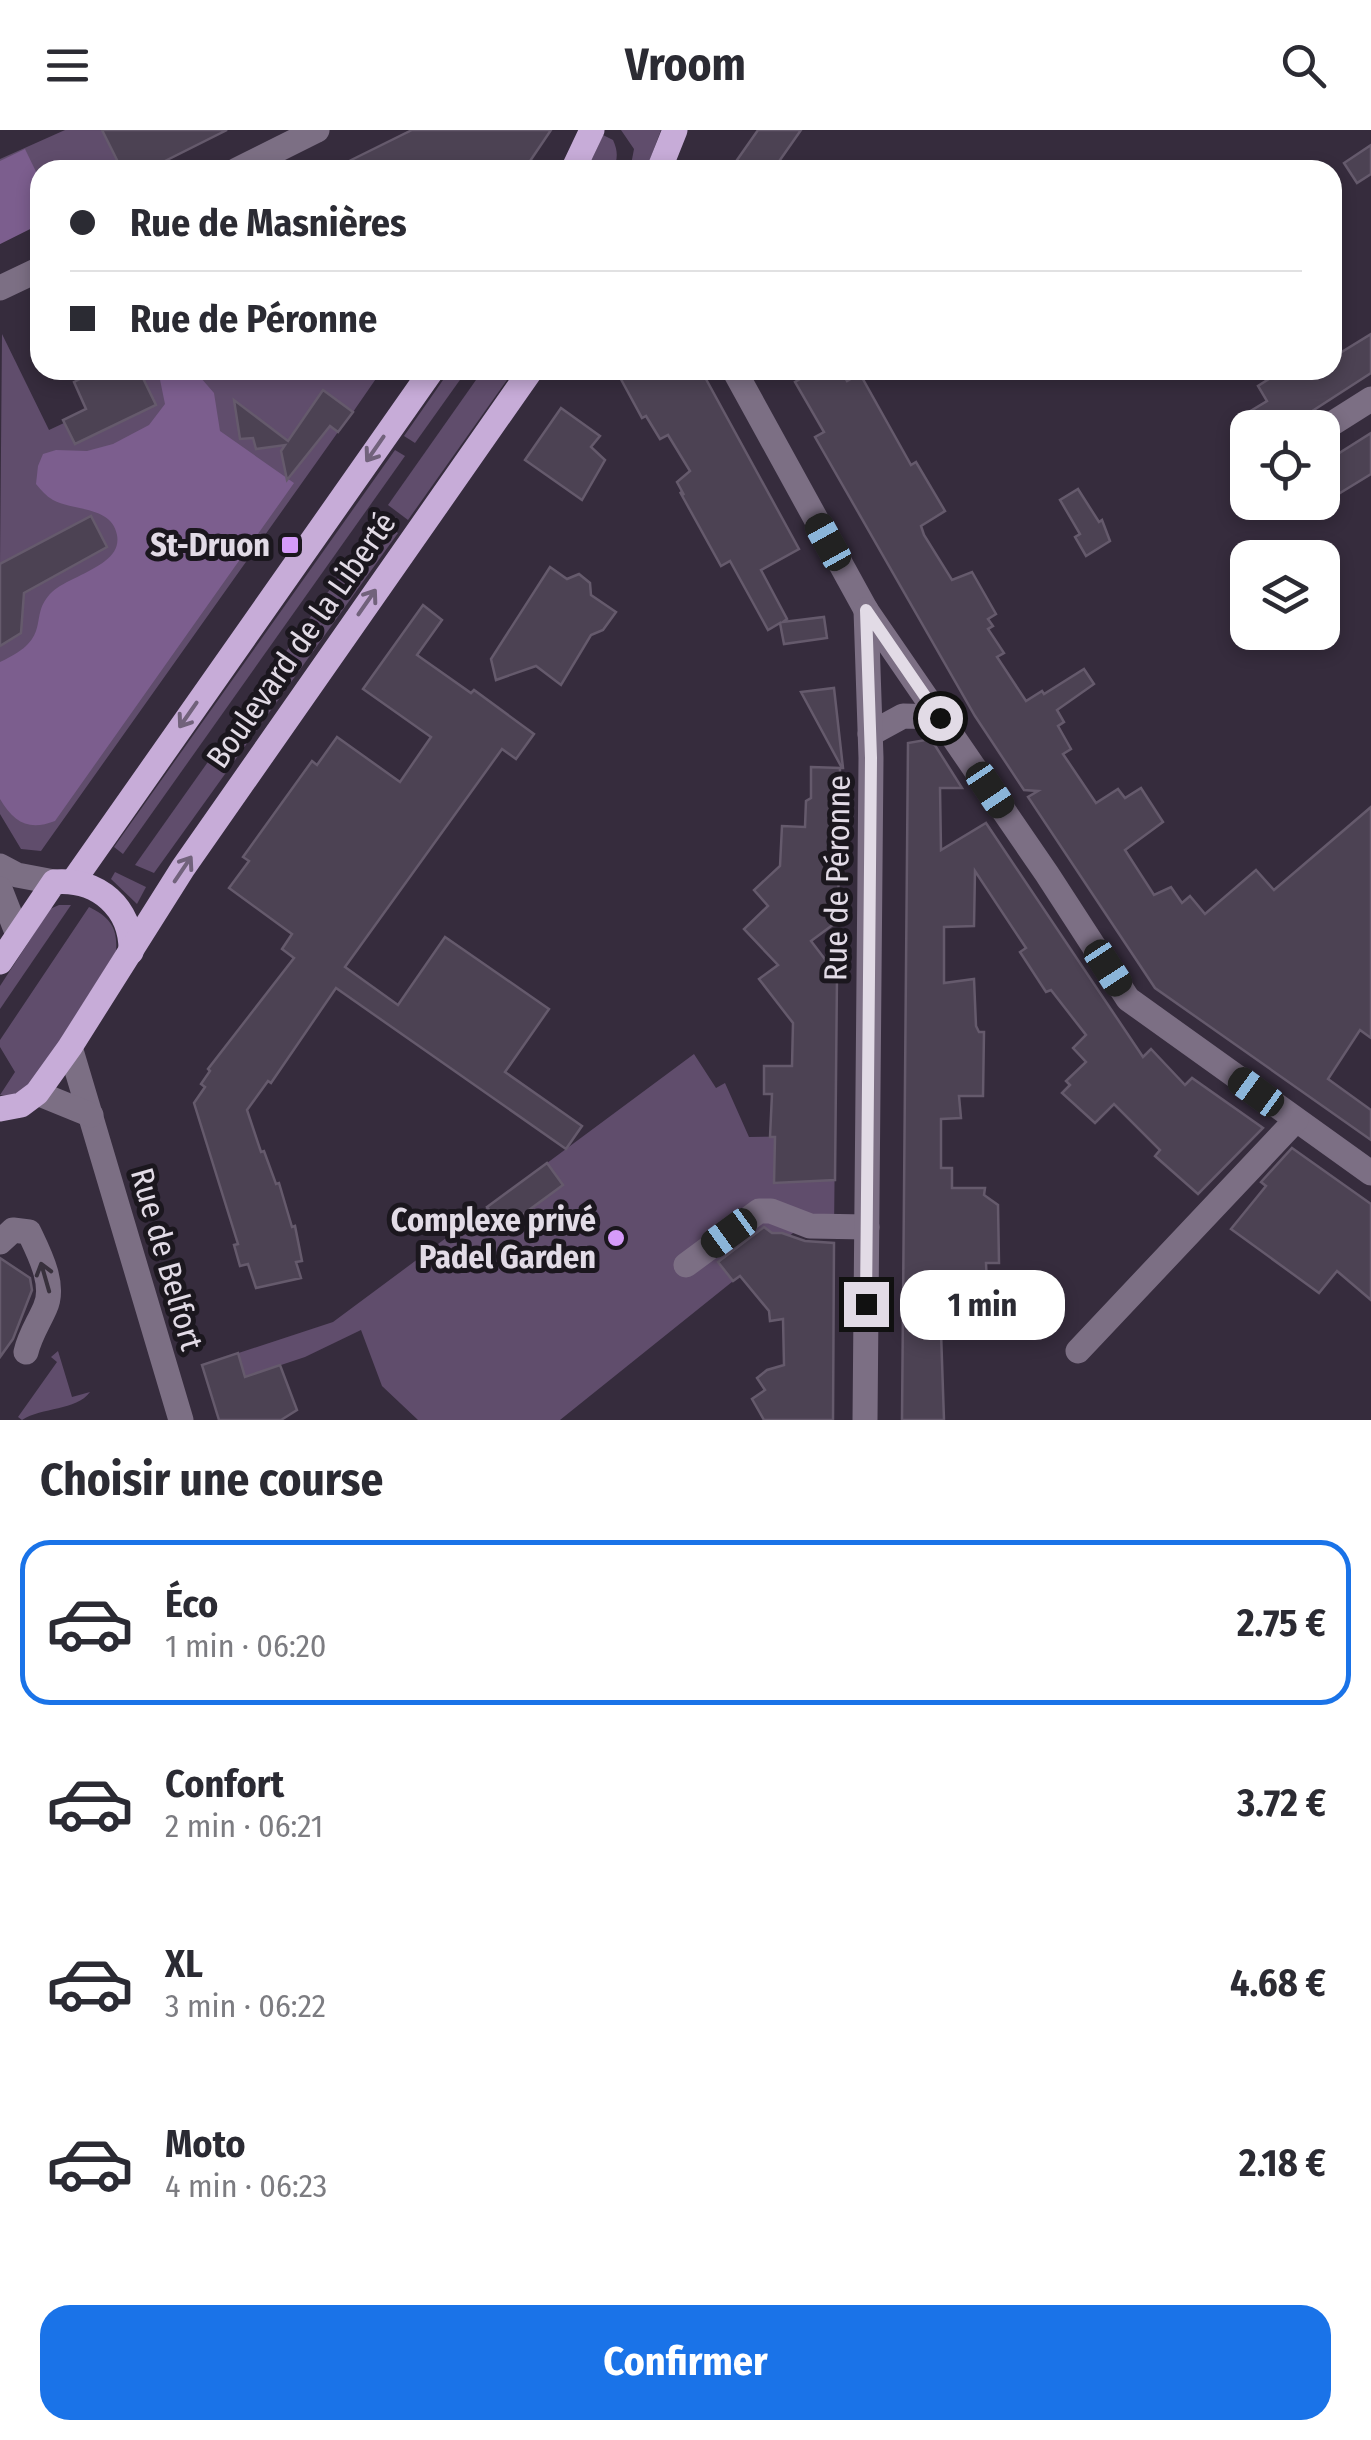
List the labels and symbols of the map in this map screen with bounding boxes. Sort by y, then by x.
one-way arrow [365,435,386,463]
street label: Boulevard de la Liberté [198,505,404,775]
car [800,508,856,576]
place label: St-Druon [150,526,270,564]
marker: St-Druon [279,534,301,556]
one-way arrow [356,588,377,616]
route start [918,696,963,741]
one-way arrow [178,701,199,728]
car [961,757,1019,823]
street label: Rue de Péronne [816,775,858,981]
one-way arrow [172,856,193,884]
car [1079,935,1137,1001]
car [1223,1062,1289,1122]
street label: Rue de Belfort [123,1164,211,1355]
place label: Complexe privé Padel Garden [391,1201,596,1276]
car [696,1203,762,1263]
marker: Complexe privé Padel Garden [605,1227,627,1249]
one-way arrow [34,1261,53,1293]
callout: 1 min [901,1269,1066,1339]
route end [844,1282,889,1327]

